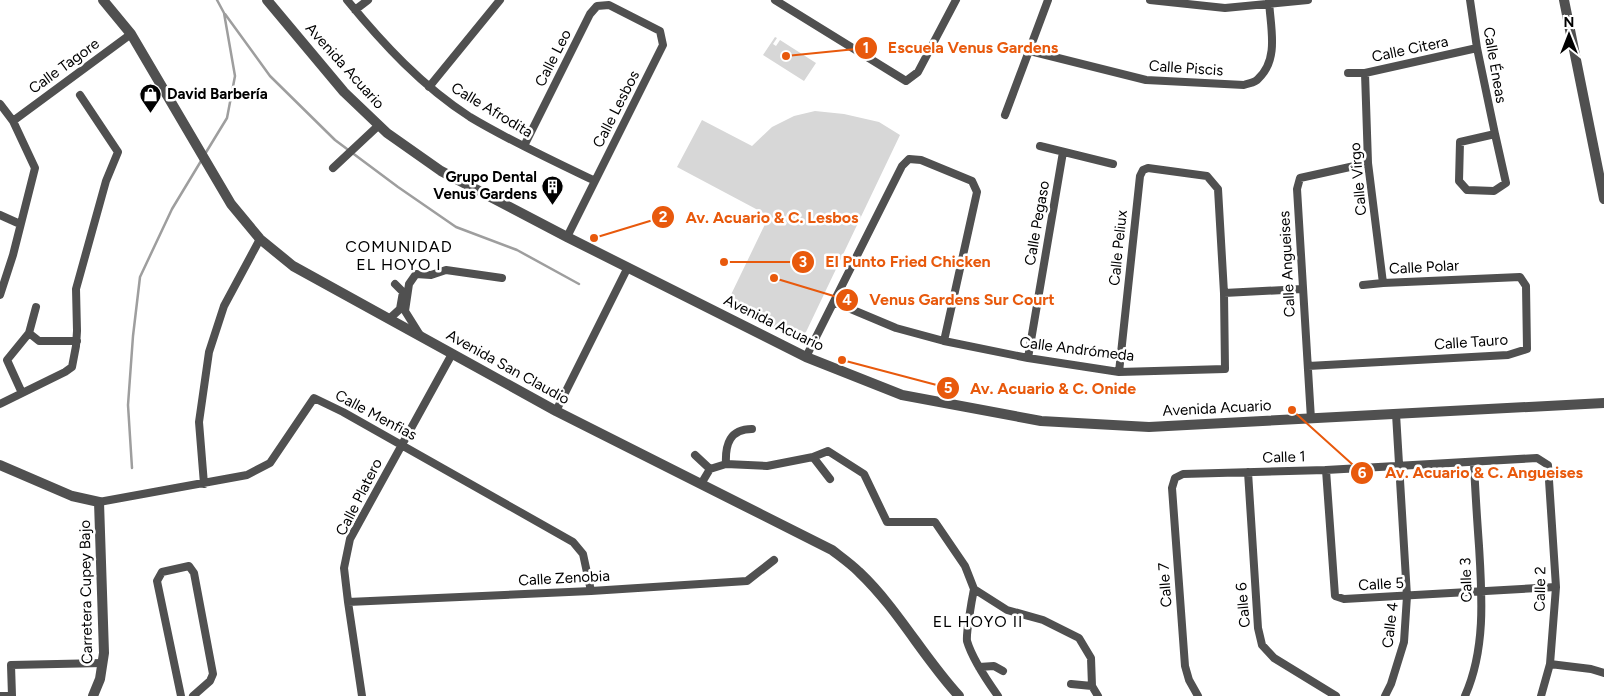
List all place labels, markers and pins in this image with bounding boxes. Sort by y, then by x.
callout: Escuela Venus Gardens [853,32,1069,63]
shop icon: David Barbería [139,82,163,113]
place label: David Barbería [167,85,268,103]
place label: Grupo Dental Venus Gardens [433,168,537,203]
building icon: Grupo Dental Venus Gardens [541,174,565,205]
callout: Av. Acuario & C. Lesbos [650,202,868,233]
callout: El Punto Fried Chicken [791,246,1001,277]
callout: Venus Gardens Sur Court [834,284,1065,315]
callout: Av. Acuario & C. Onide [935,372,1146,403]
callout: Av. Acuario & C. Angueises [1350,457,1593,488]

